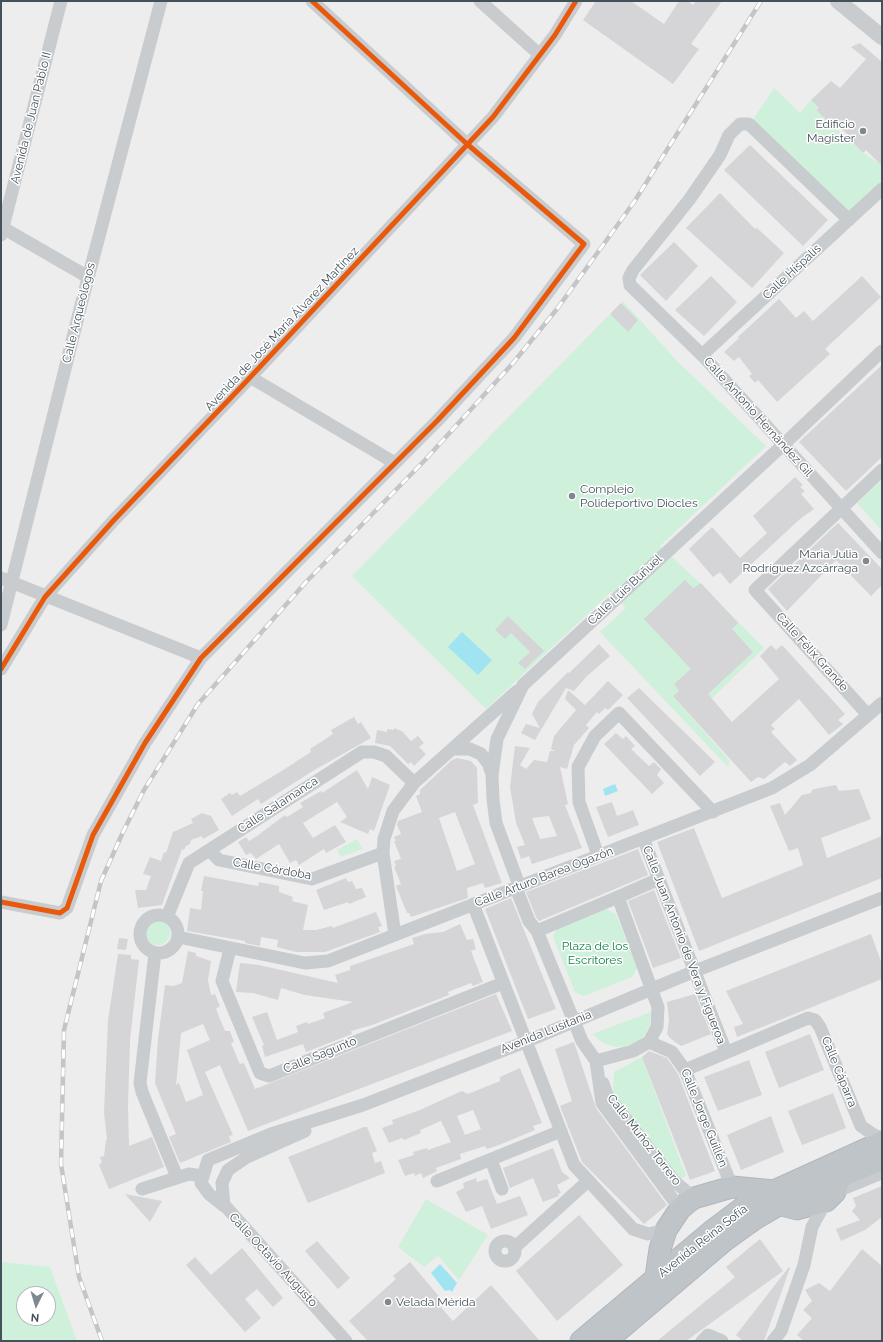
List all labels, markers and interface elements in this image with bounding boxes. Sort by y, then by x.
street label: Avenida de Juan Pablo II [8,51,54,185]
place label: Edificio Magister [807,117,855,145]
marker: Edificio Magister [858,126,868,136]
street label: Calle Híspalis [760,241,824,303]
street label: Avenida de José María Álvarez Martínez [202,244,362,414]
street label: Calle Arqueólogos [60,261,98,365]
street label: Calle Antonio Hernández Gil [701,354,815,480]
place label: Complejo Polideportivo Diocles [580,482,698,510]
marker: Complejo Polideportivo Diocles [567,491,577,501]
place label: Maria Julia Rodríguez Azcárraga [743,547,858,575]
street label: Calle Luis Buñuel [585,552,665,628]
marker: Maria Julia Rodríguez Azcárraga [861,556,871,566]
street label: Calle Félix Grande [773,610,851,694]
street label: Calle Salamanca [235,774,321,836]
street label: Calle Arturo Barea Ogazón [473,844,615,910]
street label: Calle Juan Antonio de Vera y Figueroa [639,844,729,1046]
street label: Calle Córdoba [232,855,312,883]
park label: Plaza de los Escritores [562,939,628,967]
street label: Avenida Lusitania [498,1007,594,1057]
street label: Calle Sagunto [281,1034,359,1076]
street label: Calle Cáparra [818,1035,860,1109]
street label: Calle Jorge Guillén [678,1067,730,1169]
street label: Calle Muñoz Torrero [604,1092,684,1188]
street label: Avenida Reina Sofía [656,1202,750,1280]
street label: Calle Octavio Augusto [226,1210,320,1310]
north arrow [16,1286,56,1326]
place label: Velada Mérida [396,1295,476,1309]
marker: Velada Mérida [383,1297,393,1307]
text: N [30,1311,40,1324]

